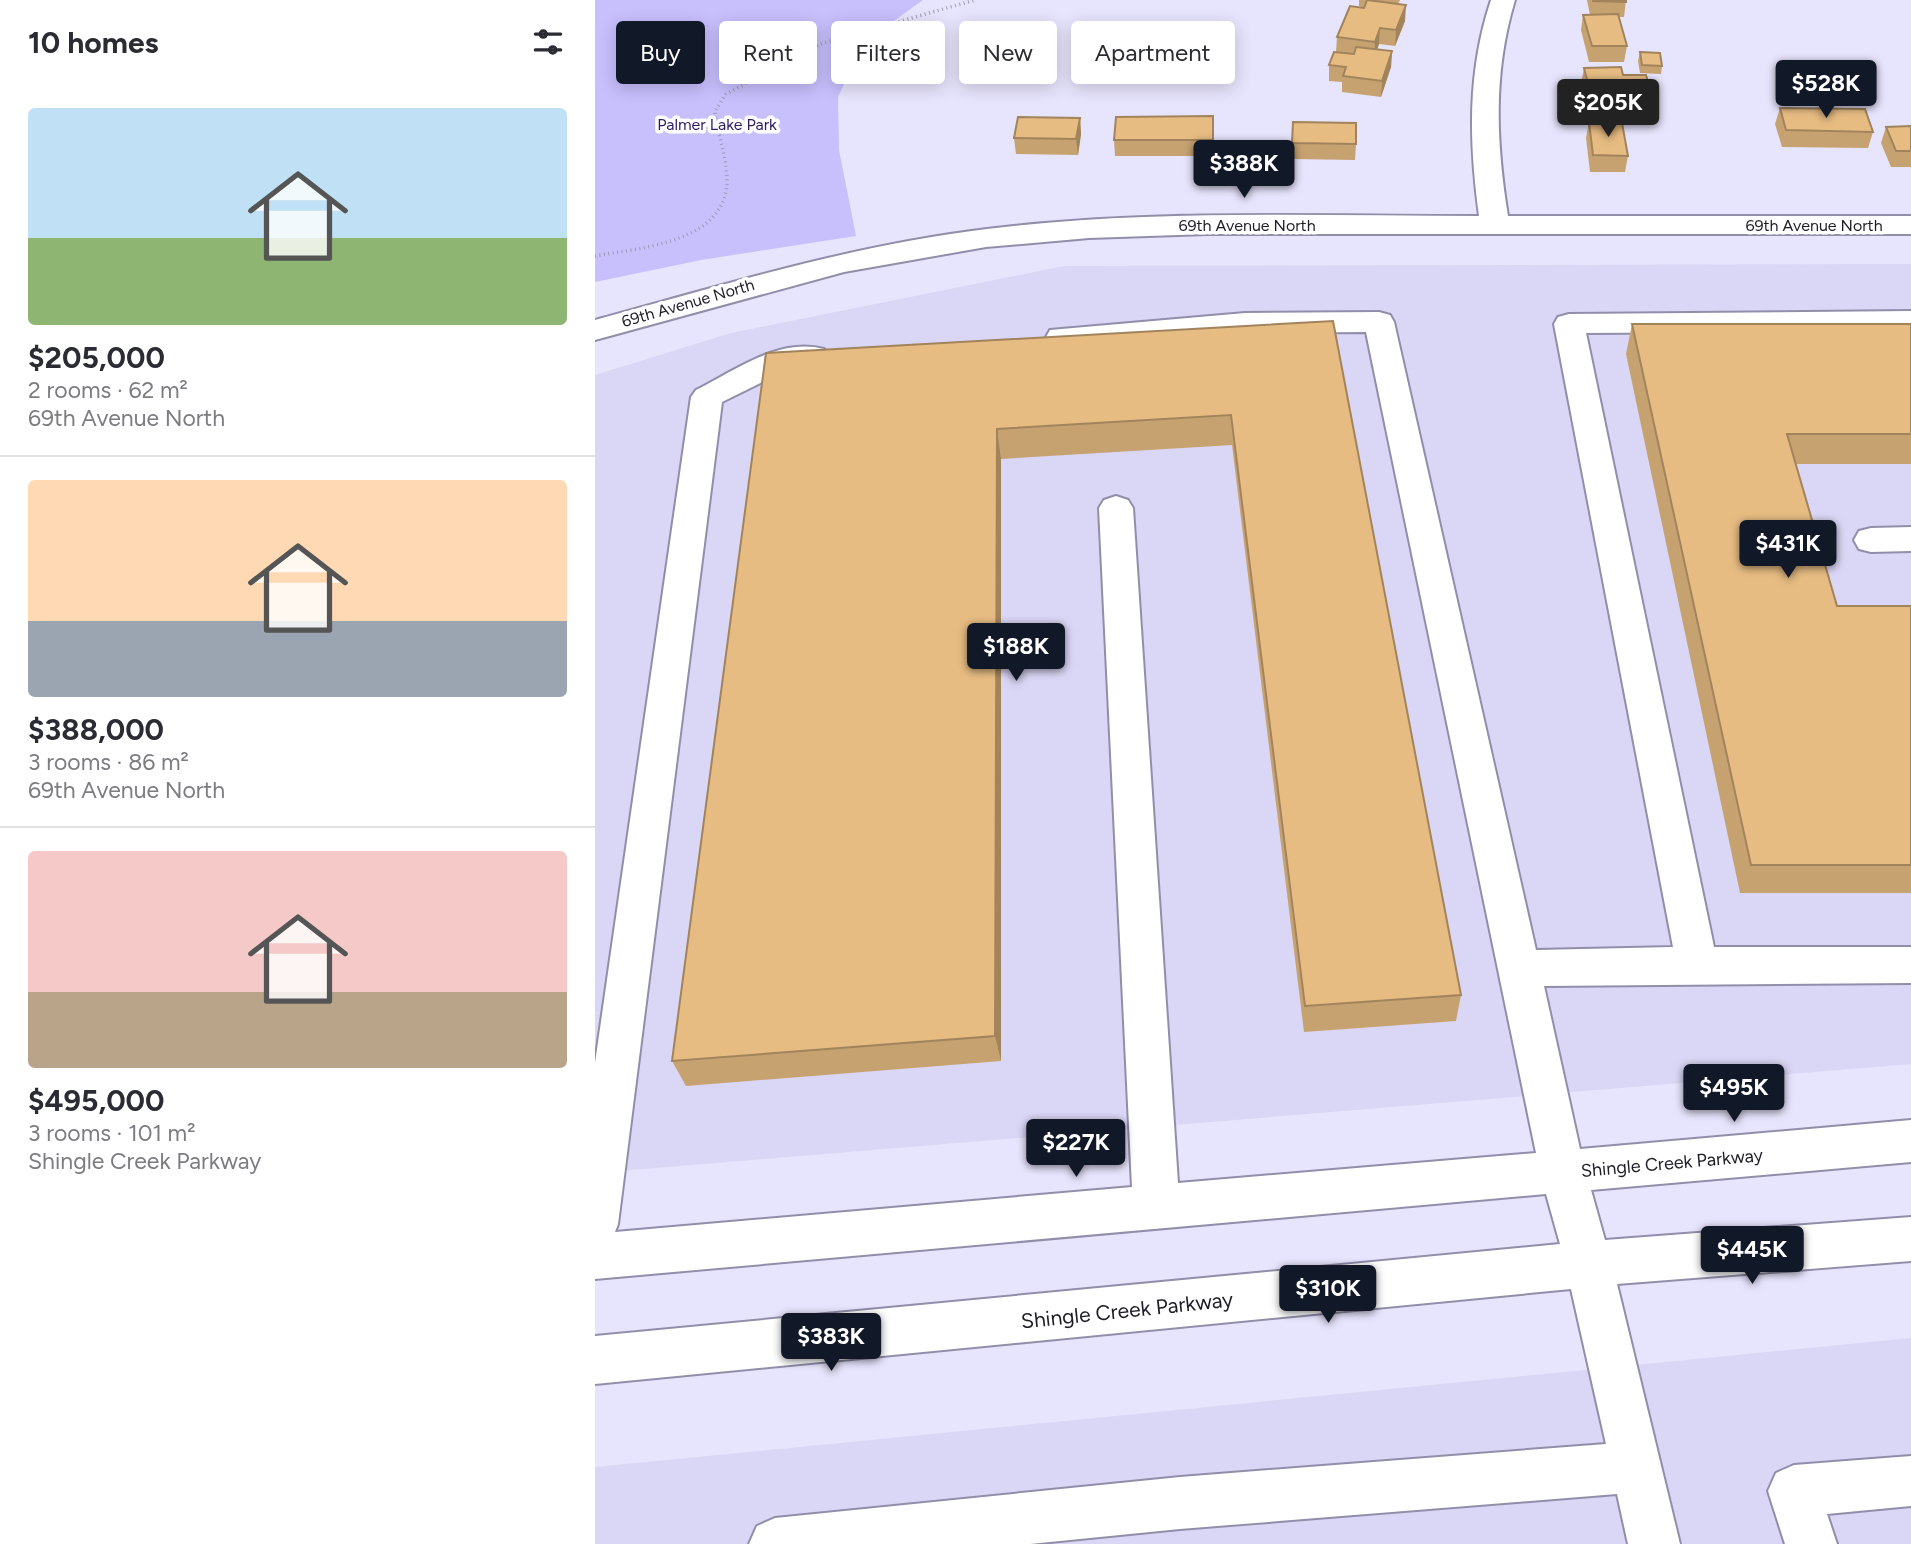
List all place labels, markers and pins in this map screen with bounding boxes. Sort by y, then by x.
pin: $528K [1777,60,1875,120]
pin: $205K [1559,80,1657,139]
pin: $388K [1195,140,1293,200]
pin: $431K [1739,520,1837,580]
pin: $188K [967,624,1065,683]
pin: $495K [1685,1064,1783,1124]
pin: $227K [1027,1120,1125,1179]
pin: $445K [1703,1226,1801,1286]
pin: $310K [1279,1266,1377,1325]
pin: $383K [782,1314,880,1373]

